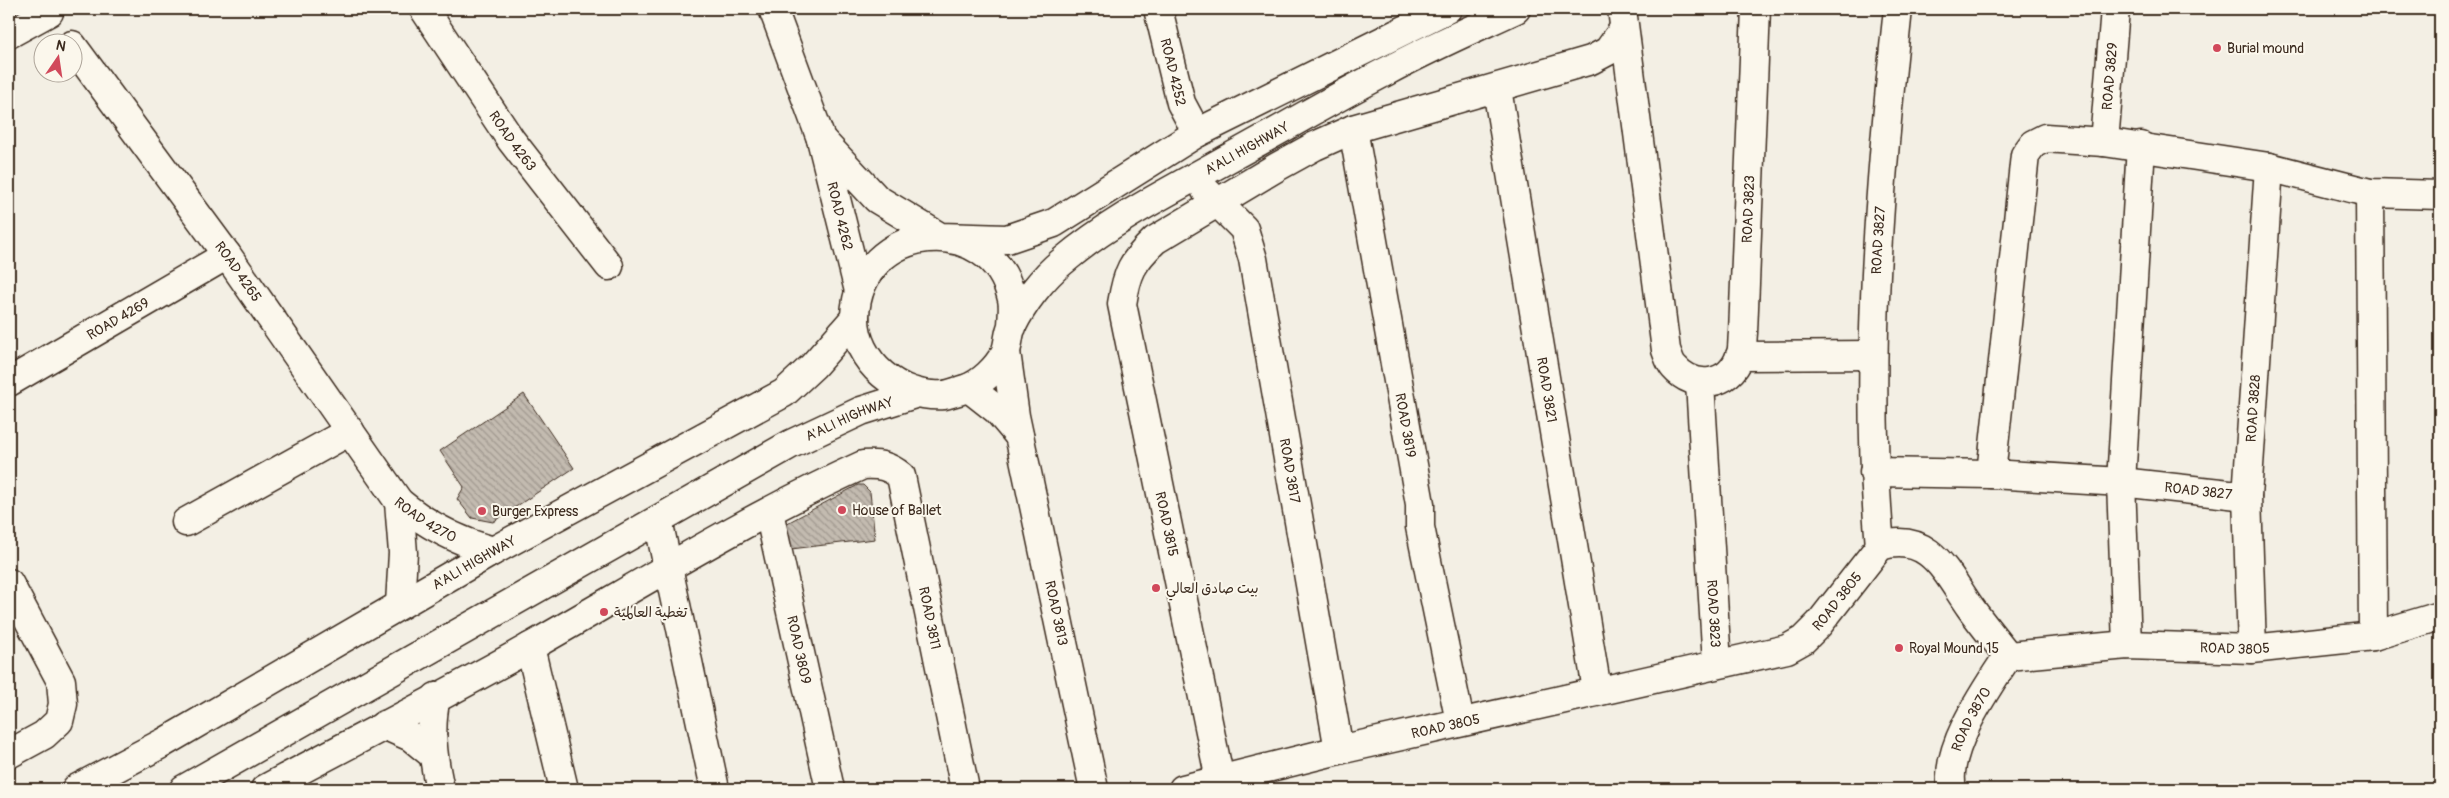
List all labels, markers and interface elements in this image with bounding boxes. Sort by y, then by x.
north arrow [32,32,82,82]
text: N [54,36,67,55]
street label: ROAD 4252 [1156,37,1189,108]
place label: Burial mound [2227,40,2304,57]
street label: ROAD 3829 [2099,42,2121,111]
marker: Burial mound [2211,42,2223,54]
street label: ROAD 4263 [485,108,540,175]
street label: A'ALI HIGHWAY [1202,118,1292,179]
street label: ROAD 3823 [1739,175,1758,244]
street label: ROAD 4262 [823,180,857,252]
street label: ROAD 3827 [1868,205,1889,275]
street label: ROAD 4265 [211,238,265,305]
street label: ROAD 4269 [84,294,152,344]
street label: ROAD 3821 [1533,356,1560,424]
street label: ROAD 3828 [2243,374,2264,443]
street label: ROAD 3819 [1391,392,1420,459]
street label: A'ALI HIGHWAY [803,393,896,445]
street label: ROAD 3817 [1276,437,1304,505]
street label: ROAD 3827 [2163,479,2234,503]
street label: ROAD 3815 [1151,490,1182,558]
street label: ROAD 4270 [391,494,459,546]
place label: House of Ballet [852,502,942,519]
place label: Burger Express [492,503,579,520]
marker: House of Ballet [836,504,848,516]
marker: Burger Express [476,505,488,517]
street label: A'ALI HIGHWAY [429,532,519,594]
street label: ROAD 3805 [1809,569,1865,635]
street label: ROAD 3813 [1041,579,1071,647]
street label: ROAD 3823 [1703,579,1724,648]
place label: بيت صادق العالي [1166,580,1258,601]
marker: بيت صادق العالي [1150,582,1162,594]
street label: ROAD 3811 [915,585,944,651]
place label: تغطية العالمية [614,604,688,621]
marker: تغطية العالمية [598,606,610,618]
street label: ROAD 3809 [783,614,815,686]
street label: ROAD 3805 [2200,639,2271,658]
place label: Royal Mound 15 [1909,640,1999,657]
marker: Royal Mound 15 [1893,642,1905,654]
street label: ROAD 3870 [1948,684,1995,754]
street label: ROAD 3805 [1410,710,1482,742]

